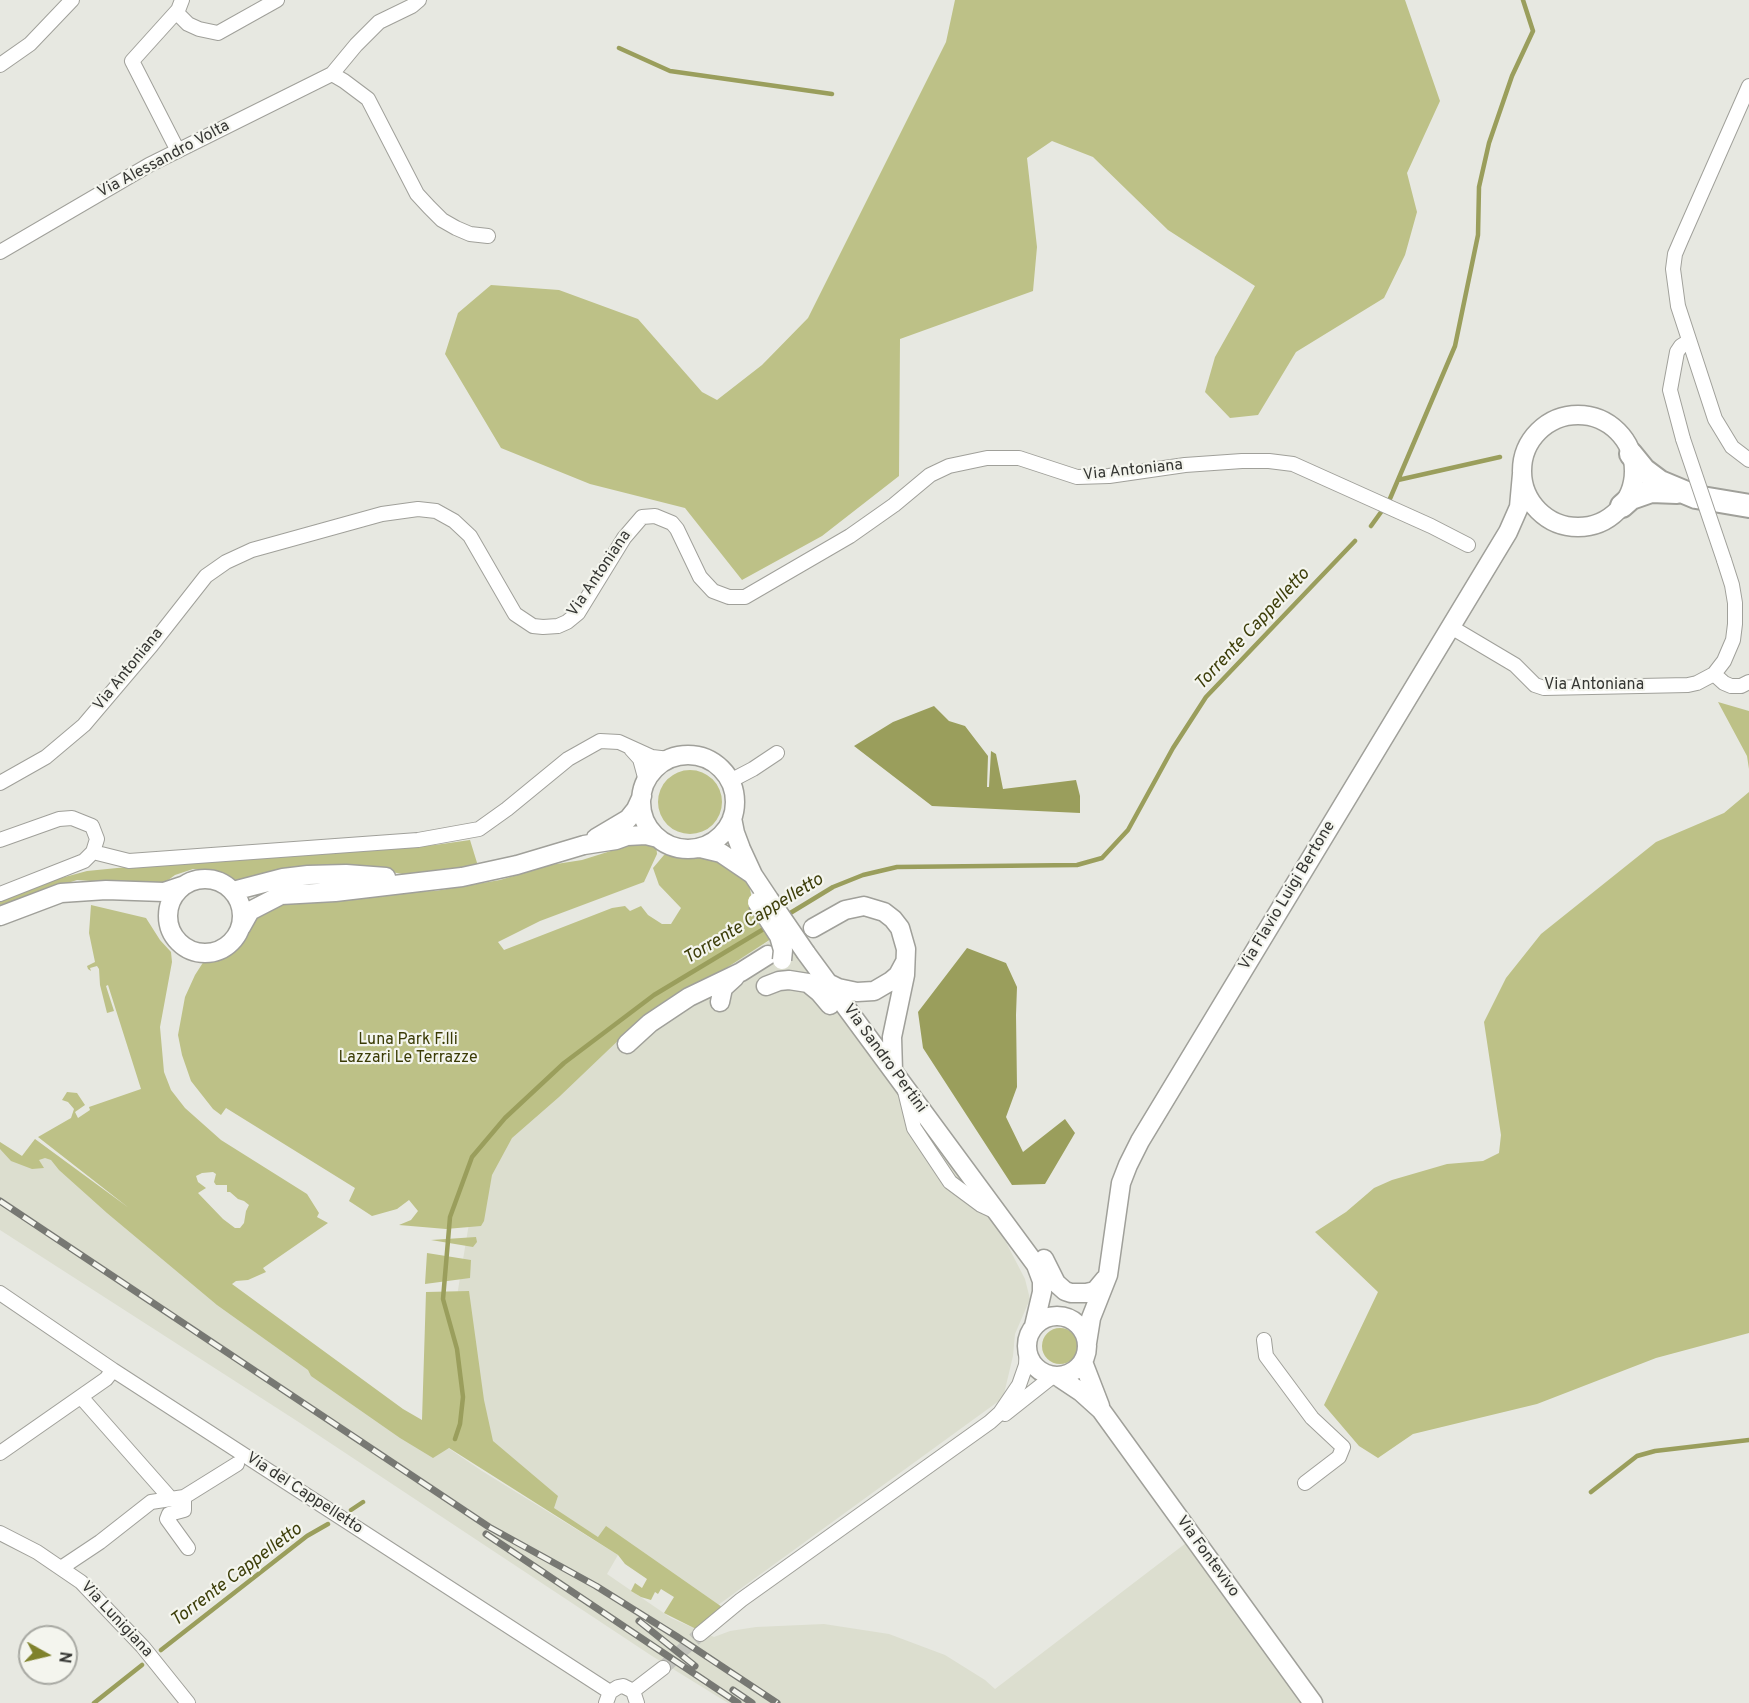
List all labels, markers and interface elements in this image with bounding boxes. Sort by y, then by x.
street label: Via Alessandro Volta [95,117,233,203]
street label: Via Antoniana [1082,456,1184,486]
street label: Via Antoniana [564,527,636,621]
water label: Torrente Cappelletto [1191,565,1315,695]
street label: Via Antoniana [90,625,168,715]
street label: Via Antoniana [1544,676,1644,696]
street label: Via Flavio Luigi Bertone [1236,818,1340,974]
water label: Torrente Cappelletto [680,870,828,970]
street label: Via Sandro Pertini [838,1001,930,1117]
park label: Luna Park F.lli Lazzari Le Terrazze [338,1031,478,1069]
street label: Via del Cappelletto [242,1449,366,1539]
street label: Via Fontevivo [1171,1513,1243,1601]
water label: Torrente Cappelletto [167,1520,307,1632]
street label: Via Lunigiana [76,1578,156,1662]
north arrow [18,1625,78,1685]
text: N [53,1650,75,1664]

